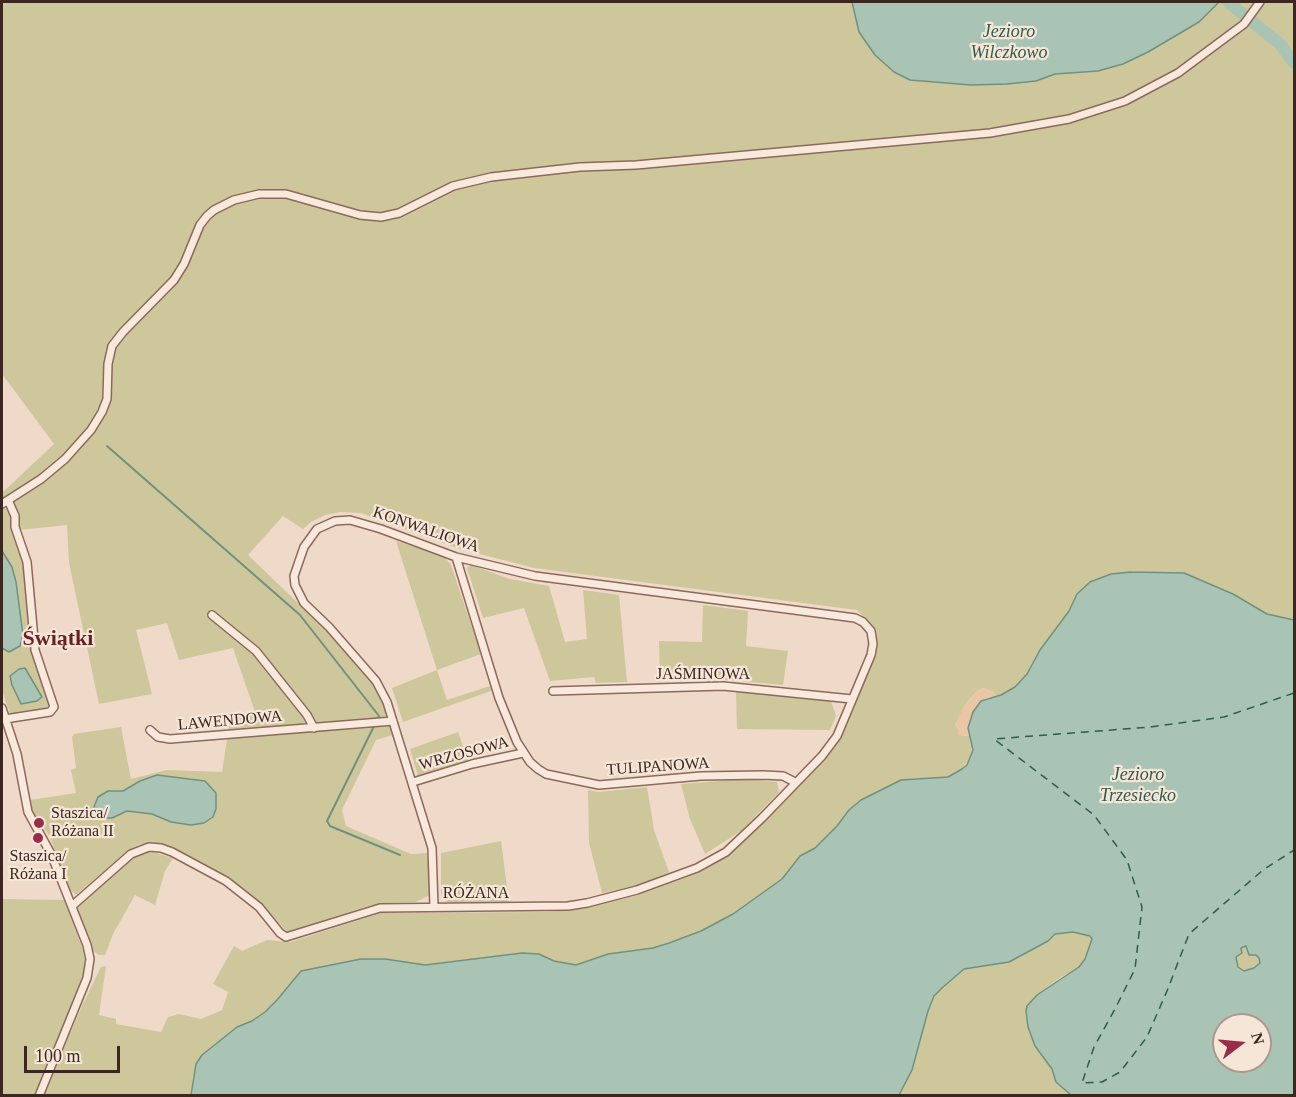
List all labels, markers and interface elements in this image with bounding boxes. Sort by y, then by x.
water label: Jezioro Wilczkowo [971,21,1047,63]
street label: KONWALIOWA [370,503,482,557]
district label: Świątki [23,626,93,652]
street label: JAŚMINOWA [656,665,750,685]
street label: LAWENDOWA [177,707,283,735]
street label: WRZOSOWA [417,733,511,775]
street label: TULIPANOWA [606,754,710,780]
water label: Jezioro Trzesiecko [1100,764,1176,806]
place label: Staszica/ Różana II [51,804,114,842]
marker: Staszica/ Różana II [32,816,46,830]
marker: Staszica/ Różana I [31,831,45,845]
place label: Staszica/ Różana I [9,847,67,885]
street label: RÓŻANA [443,884,509,904]
north arrow [1212,1013,1272,1073]
text: N [1248,1031,1268,1046]
scale bar [27,1034,123,1072]
text: 100 m [35,1046,81,1066]

